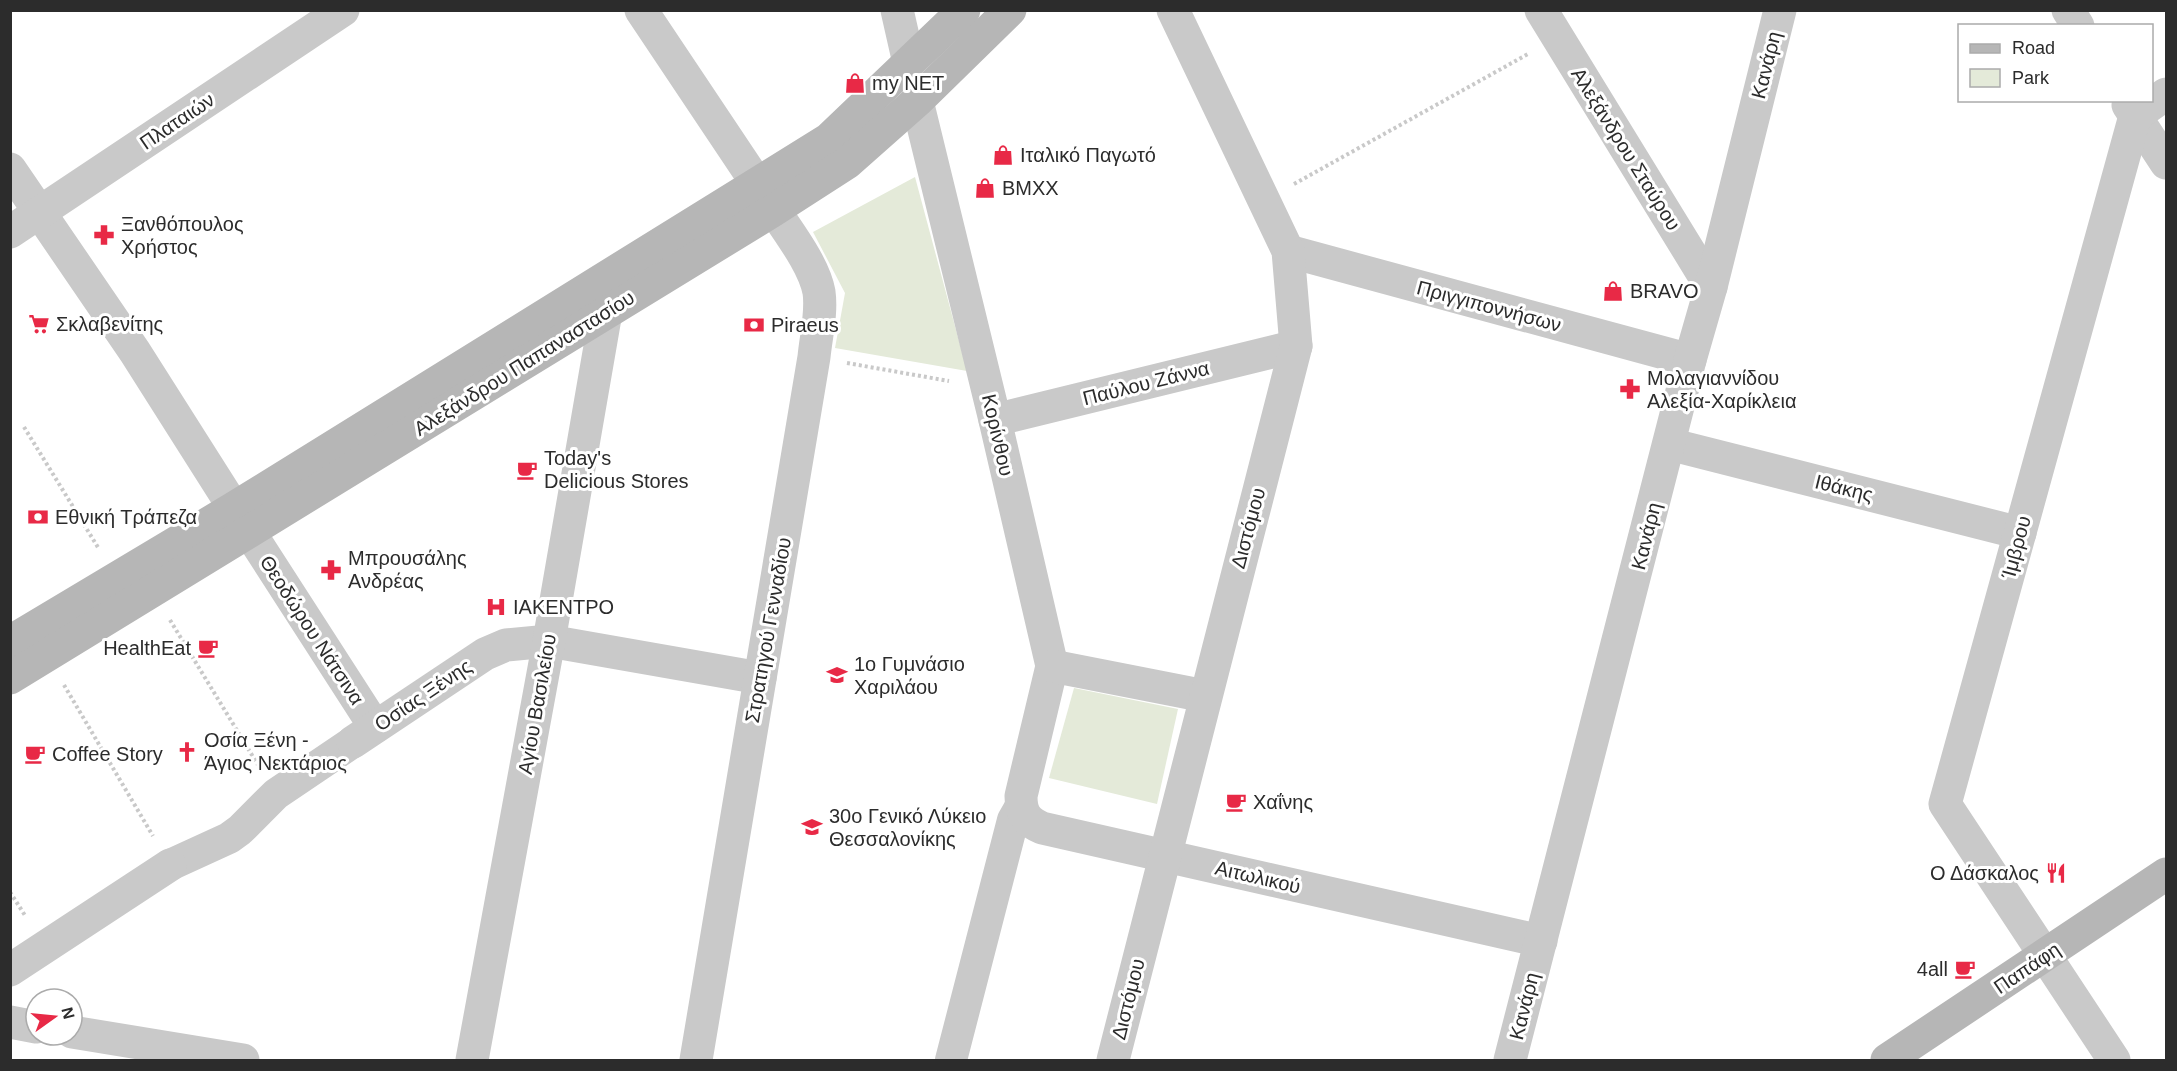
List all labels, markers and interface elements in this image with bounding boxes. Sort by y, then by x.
legend [1958,24,2153,102]
street label: Κανάρη [1747,29,1785,101]
text: Road [2012,38,2055,58]
street label: Αλεξάνδρου Σταύρου [1567,64,1685,234]
text: Park [2012,68,2050,88]
shop icon: my NET [843,71,867,95]
place label: my NET [872,72,944,94]
street label: Πλαταιών [136,88,218,154]
shop icon: Ιταλικό Παγωτό [991,143,1015,167]
place label: Ιταλικό Παγωτό [1020,144,1156,166]
shop icon: BMXX [973,176,997,200]
place label: BMXX [1002,177,1059,199]
place label: Ξανθόπουλος Χρήστος [121,213,244,258]
pharmacy icon: Ξανθόπουλος Χρήστος [92,223,116,247]
street label: Πριγγιποννήσων [1414,276,1564,336]
shop icon: BRAVO [1601,279,1625,303]
place label: BRAVO [1630,280,1699,302]
street label: Αλεξάνδρου Παπαναστασίου [410,286,638,440]
supermarket icon: Σκλαβενίτης [27,312,51,336]
place label: Σκλαβενίτης [56,313,164,335]
bank icon: Piraeus [742,313,766,337]
place label: Piraeus [771,314,839,336]
street label: Παύλου Ζάννα [1080,357,1212,409]
place label: Μολαγιαννίδου Αλεξία-Χαρίκλεια [1647,367,1797,412]
pharmacy icon: Μολαγιαννίδου Αλεξία-Χαρίκλεια [1618,377,1642,401]
street label: Κορίνθου [978,392,1018,478]
place label: Today's Delicious Stores [544,447,689,492]
cafe icon: Today's Delicious Stores [515,458,539,482]
street label: Ιθάκης [1813,470,1876,506]
street label: Διστόμου [1227,485,1269,571]
street label: Κανάρη [1627,500,1665,572]
bank icon: Εθνική Τράπεζα [26,505,50,529]
place label: Εθνική Τράπεζα [55,506,197,528]
street label: Ίμβρου [1997,513,2035,582]
street label: Στρατηγού Γενναδίου [741,536,795,724]
place label: Μπρουσάλης Ανδρέας [348,547,467,592]
street label: Θεοδώρου Νάτσινα [256,551,368,709]
pharmacy icon: Μπρουσάλης Ανδρέας [319,558,343,582]
hospital icon: ΙΑΚΕΝΤΡΟ [484,595,508,619]
place label: ΙΑΚΕΝΤΡΟ [513,596,614,618]
street label: Αγίου Βασιλείου [514,632,560,776]
cafe icon: HealthEat [196,636,220,660]
place label: HealthEat [103,637,191,659]
place label: 1ο Γυμνάσιο Χαριλάου [854,653,965,698]
street label: Οσίας Ξένης [371,654,476,735]
school or university icon: 1ο Γυμνάσιο Χαριλάου [825,663,849,687]
place label: Οσία Ξένη - Άγιος Νεκτάριος [204,729,347,774]
church icon: Οσία Ξένη - Άγιος Νεκτάριος [175,740,199,764]
cafe icon: Coffee Story [23,742,47,766]
place label: Coffee Story [52,743,163,765]
cafe icon: Χαΐνης [1224,790,1248,814]
place label: Χαΐνης [1253,791,1313,813]
place label: 30ο Γενικό Λύκειο Θεσσαλονίκης [829,805,986,850]
school or university icon: 30ο Γενικό Λύκειο Θεσσαλονίκης [800,815,824,839]
street label: Αιτωλικού [1213,857,1303,897]
restaurant icon: Ο Δάσκαλος [2044,861,2068,885]
place label: Ο Δάσκαλος [1930,862,2039,884]
street label: Παπάφη [1990,938,2064,998]
street label: Διστόμου [1107,956,1149,1042]
cafe icon: 4all [1953,957,1977,981]
place label: 4all [1917,958,1948,980]
street label: Κανάρη [1505,970,1543,1042]
north arrow [24,987,84,1047]
text: N [58,1005,78,1021]

